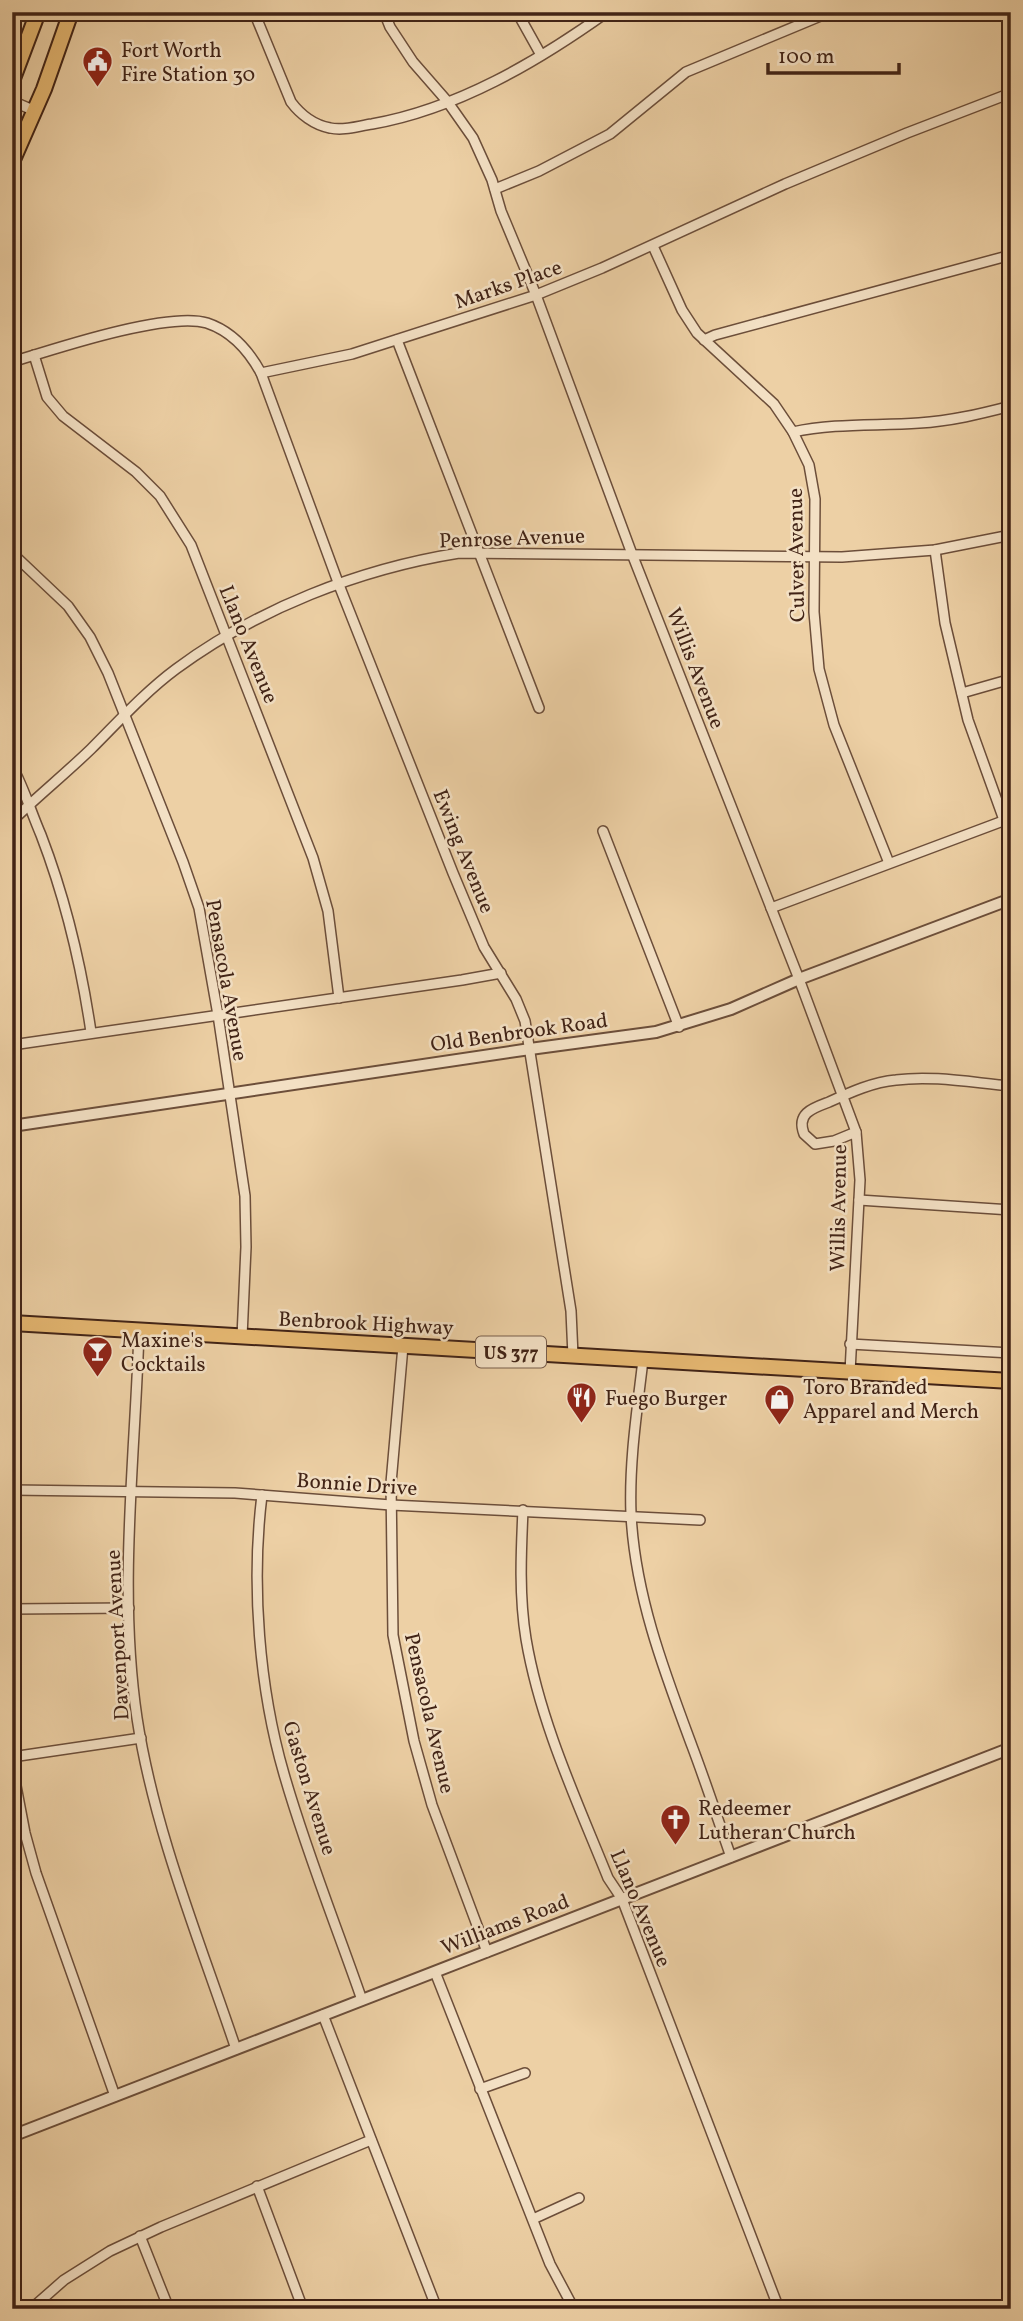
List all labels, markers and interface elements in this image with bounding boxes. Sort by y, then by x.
scale bar [768,32,899,76]
place label: Fort Worth Fire Station 30 [121,37,255,90]
text: 100 m [778,43,835,72]
public building icon: Fort Worth Fire Station 30 [81,45,115,89]
street label: Marks Place [451,254,566,317]
street label: Culver Avenue [782,488,813,622]
street label: Penrose Avenue [439,522,586,557]
street label: Llano Avenue [211,581,284,708]
street label: Willis Avenue [658,604,731,733]
street label: Ewing Avenue [425,785,501,918]
street label: Pensacola Avenue [197,897,254,1063]
street label: Old Benbrook Road [429,1007,610,1060]
street label: Willis Avenue [824,1144,855,1272]
street label: Benbrook Highway [277,1305,455,1344]
place label: Maxine's Cocktails [121,1327,206,1380]
bar icon: Maxine's Cocktails [81,1335,115,1379]
road number: US 377 [476,1336,546,1368]
place label: Toro Branded Apparel and Merch [803,1374,979,1427]
restaurant icon: Fuego Burger [565,1381,599,1425]
shop icon: Toro Branded Apparel and Merch [763,1382,797,1426]
place label: Fuego Burger [605,1385,727,1414]
street label: Bonnie Drive [295,1467,418,1504]
street label: Davenport Avenue [100,1549,137,1721]
street label: Pensacola Avenue [396,1630,461,1796]
street label: Gaston Avenue [274,1718,343,1859]
place label: Redeemer Lutheran Church [698,1795,856,1848]
church icon: Redeemer Lutheran Church [658,1803,692,1847]
street label: Llano Avenue [602,1845,677,1972]
street label: Williams Road [437,1888,574,1963]

